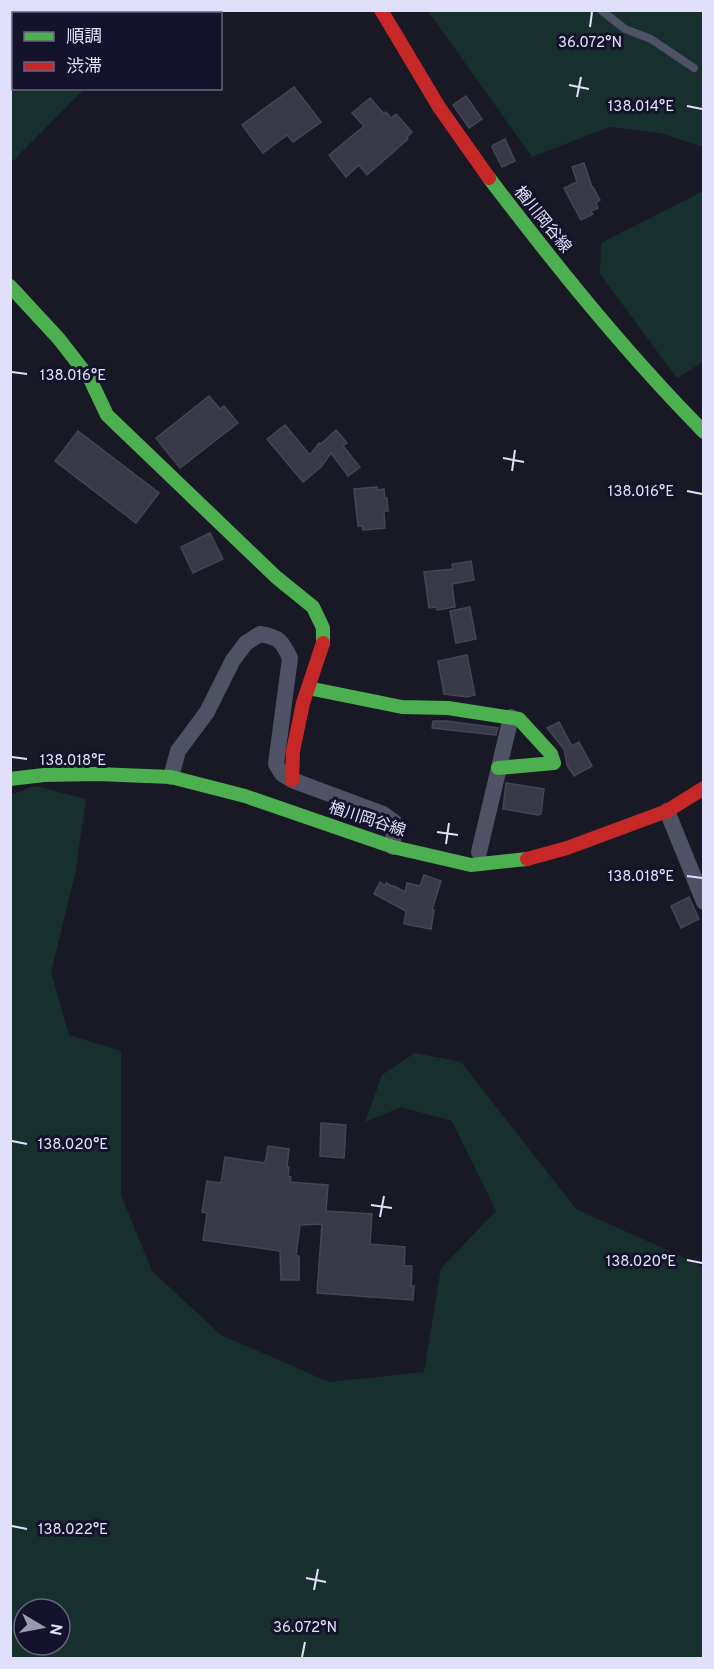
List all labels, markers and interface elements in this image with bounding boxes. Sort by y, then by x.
legend [12,12,222,90]
text: 順調 [66,26,102,49]
text: 36.072°N [558,34,622,53]
text: 渋滞 [66,56,102,79]
text: 138.014°E [608,98,674,117]
street label: 楢川岡谷線 [509,183,575,257]
text: 138.016°E [40,367,106,386]
text: 138.016°E [608,483,674,502]
text: 138.018°E [40,752,106,771]
street label: 楢川岡谷線 [326,798,408,842]
text: 138.018°E [608,868,674,887]
text: 138.020°E [38,1136,108,1155]
text: 138.020°E [606,1253,676,1272]
text: 138.022°E [38,1521,108,1540]
north arrow [12,1597,72,1657]
text: 36.072°N [273,1619,337,1638]
text: N [44,1622,66,1637]

